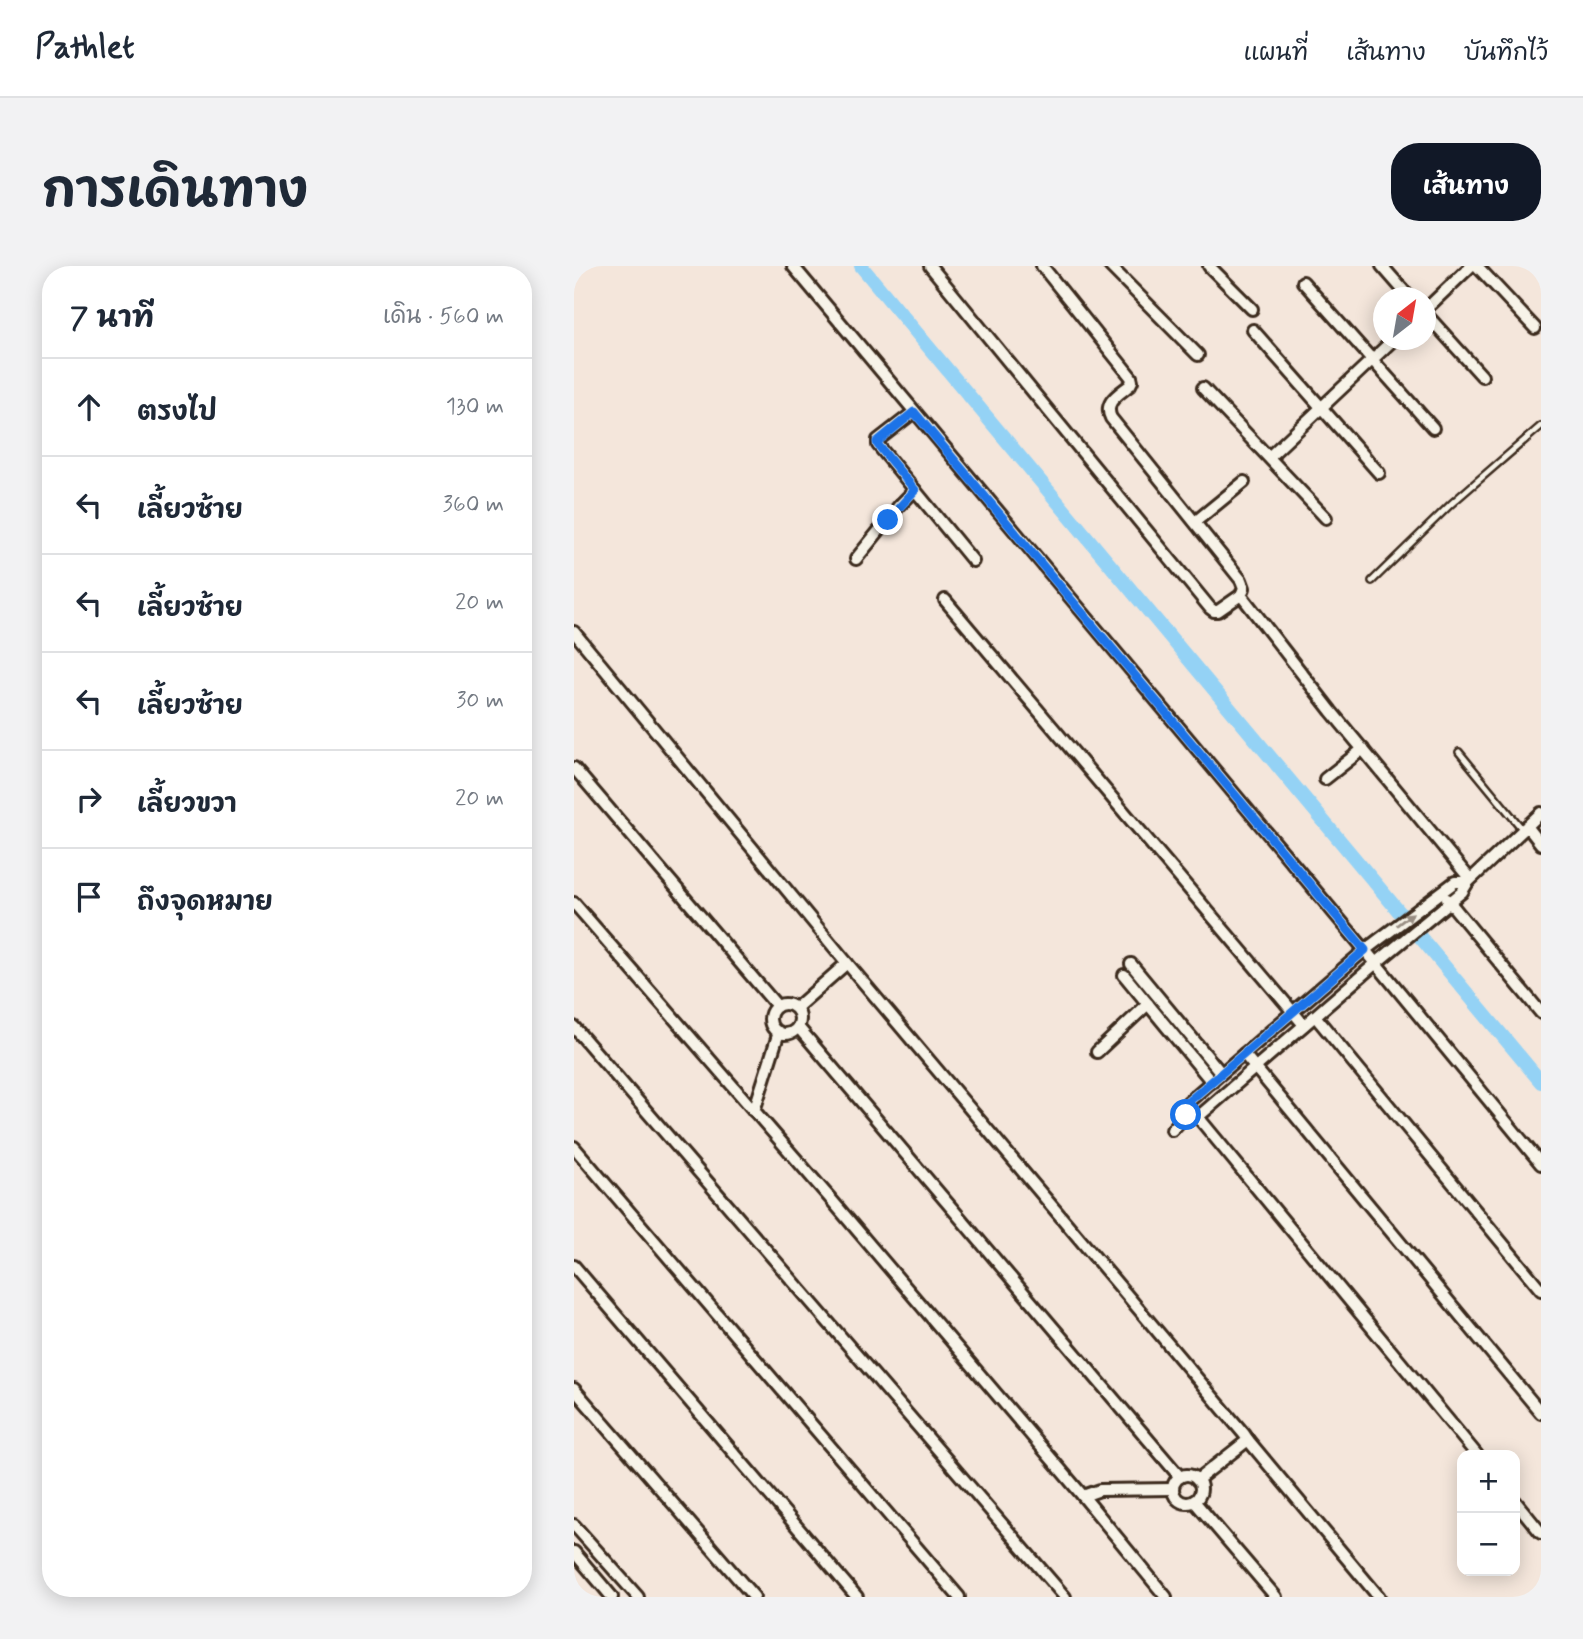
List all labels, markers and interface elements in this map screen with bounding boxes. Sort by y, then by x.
text: Pathlet [35,26,135,70]
text: แผนที่ [1243,38,1308,69]
text: เส้นทาง [1346,38,1426,69]
text: บันทึกไว้ [1464,38,1548,69]
button: เส้นทาง [1391,143,1541,221]
text: การเดินทาง [42,160,308,225]
north arrow [1373,287,1436,350]
text: 7 นาที [70,299,154,338]
text: เดิน · 560 m [383,302,504,332]
icon: ahead [70,388,108,426]
text: 130 m [446,392,504,422]
text: ตรงไป [137,396,217,430]
icon: left [70,486,108,524]
text: 360 m [443,490,504,520]
text: เลี้ยวซ้าย [137,494,243,528]
route end [872,504,903,535]
icon: left [70,584,108,622]
text: 20 m [455,588,504,618]
text: เลี้ยวซ้าย [137,592,243,626]
icon: left [70,682,108,720]
text: 30 m [456,686,504,716]
text: เลี้ยวซ้าย [137,690,243,724]
icon: right [70,780,108,818]
text: 20 m [455,784,504,814]
text: เลี้ยวขวา [137,788,237,822]
icon: arrive [70,878,108,916]
text: ถึงจุดหมาย [137,886,273,920]
one-way arrow [1396,913,1414,927]
route start [1170,1099,1201,1130]
map controls [1457,1450,1520,1576]
button: + [1457,1450,1520,1513]
button: − [1457,1513,1520,1576]

